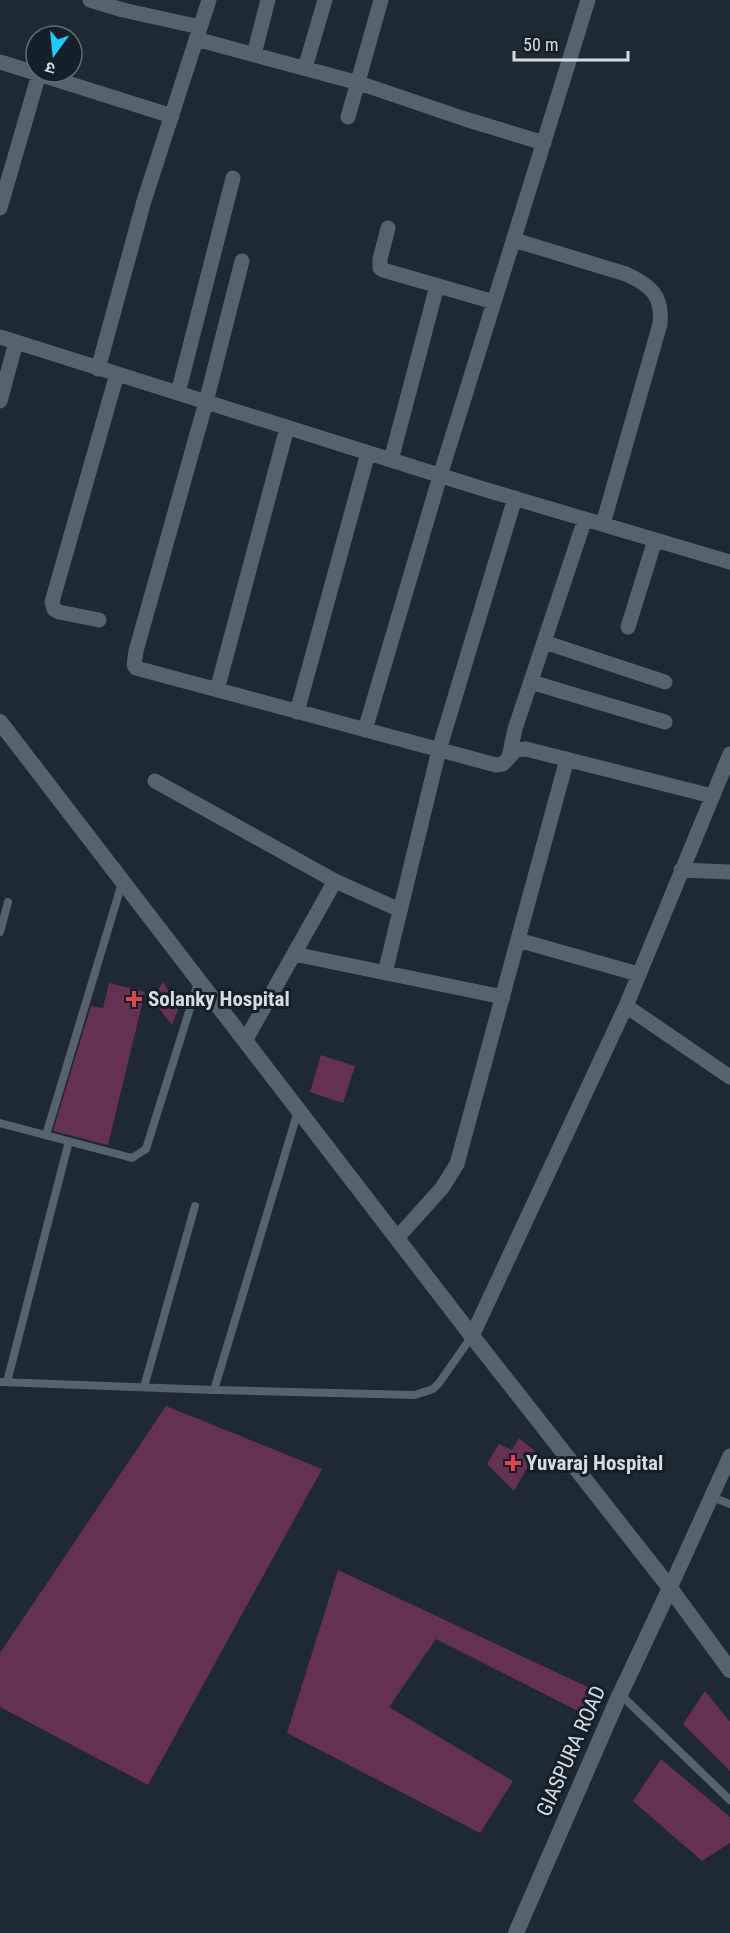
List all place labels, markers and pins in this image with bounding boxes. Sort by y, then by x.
place label: Solanky Hospital [148,987,290,1011]
marker: Solanky Hospital [125,990,143,1008]
place label: Yuvaraj Hospital [526,1451,663,1475]
marker: Yuvaraj Hospital [504,1454,522,1472]

